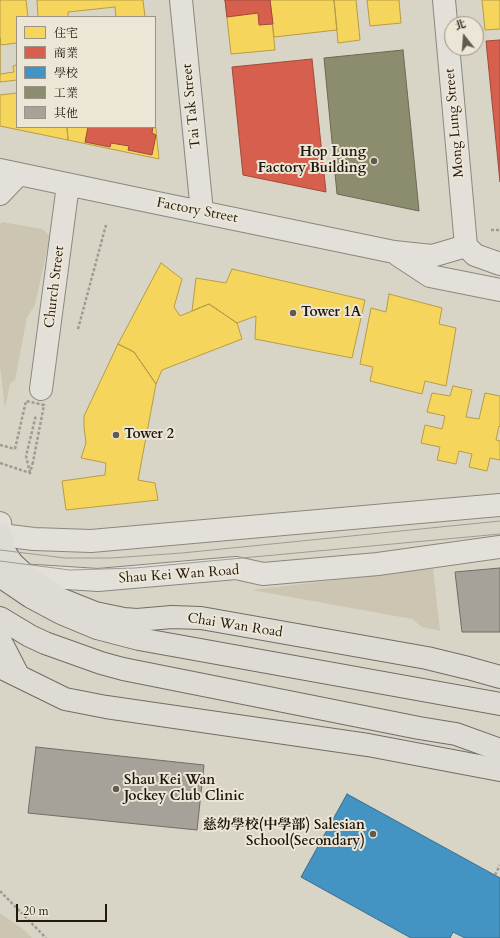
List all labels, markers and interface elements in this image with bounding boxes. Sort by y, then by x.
legend [16,16,156,128]
north arrow [444,16,484,56]
text: 北 [453,16,468,34]
text: 住宅 [54,25,78,41]
text: 商業 [54,45,78,61]
street label: Tai Tak Street [179,63,205,149]
text: 學校 [54,65,78,81]
street label: Mong Lung Street [442,68,468,178]
text: 工業 [54,85,78,101]
text: 其他 [54,105,78,121]
place label: Hop Lung Factory Building [258,145,366,178]
marker: Hop Lung Factory Building [369,156,379,166]
street label: Factory Street [155,195,239,227]
street label: Church Street [42,245,68,329]
place label: Tower 1A [301,305,361,321]
marker: Tower 1A [288,308,298,318]
place label: Tower 2 [124,427,174,443]
marker: Tower 2 [111,430,121,440]
street label: Shau Kei Wan Road [118,562,240,588]
street label: Chai Wan Road [186,610,284,642]
place label: Shau Kei Wan Jockey Club Clinic [124,773,244,806]
marker: Shau Kei Wan Jockey Club Clinic [111,784,121,794]
place label: 慈幼學校(中學部) Salesian School(Secondary) [203,818,365,850]
marker: 慈幼學校(中學部) Salesian School(Secondary) [368,829,378,839]
scale bar [18,896,109,922]
text: 20 m [23,903,49,919]

